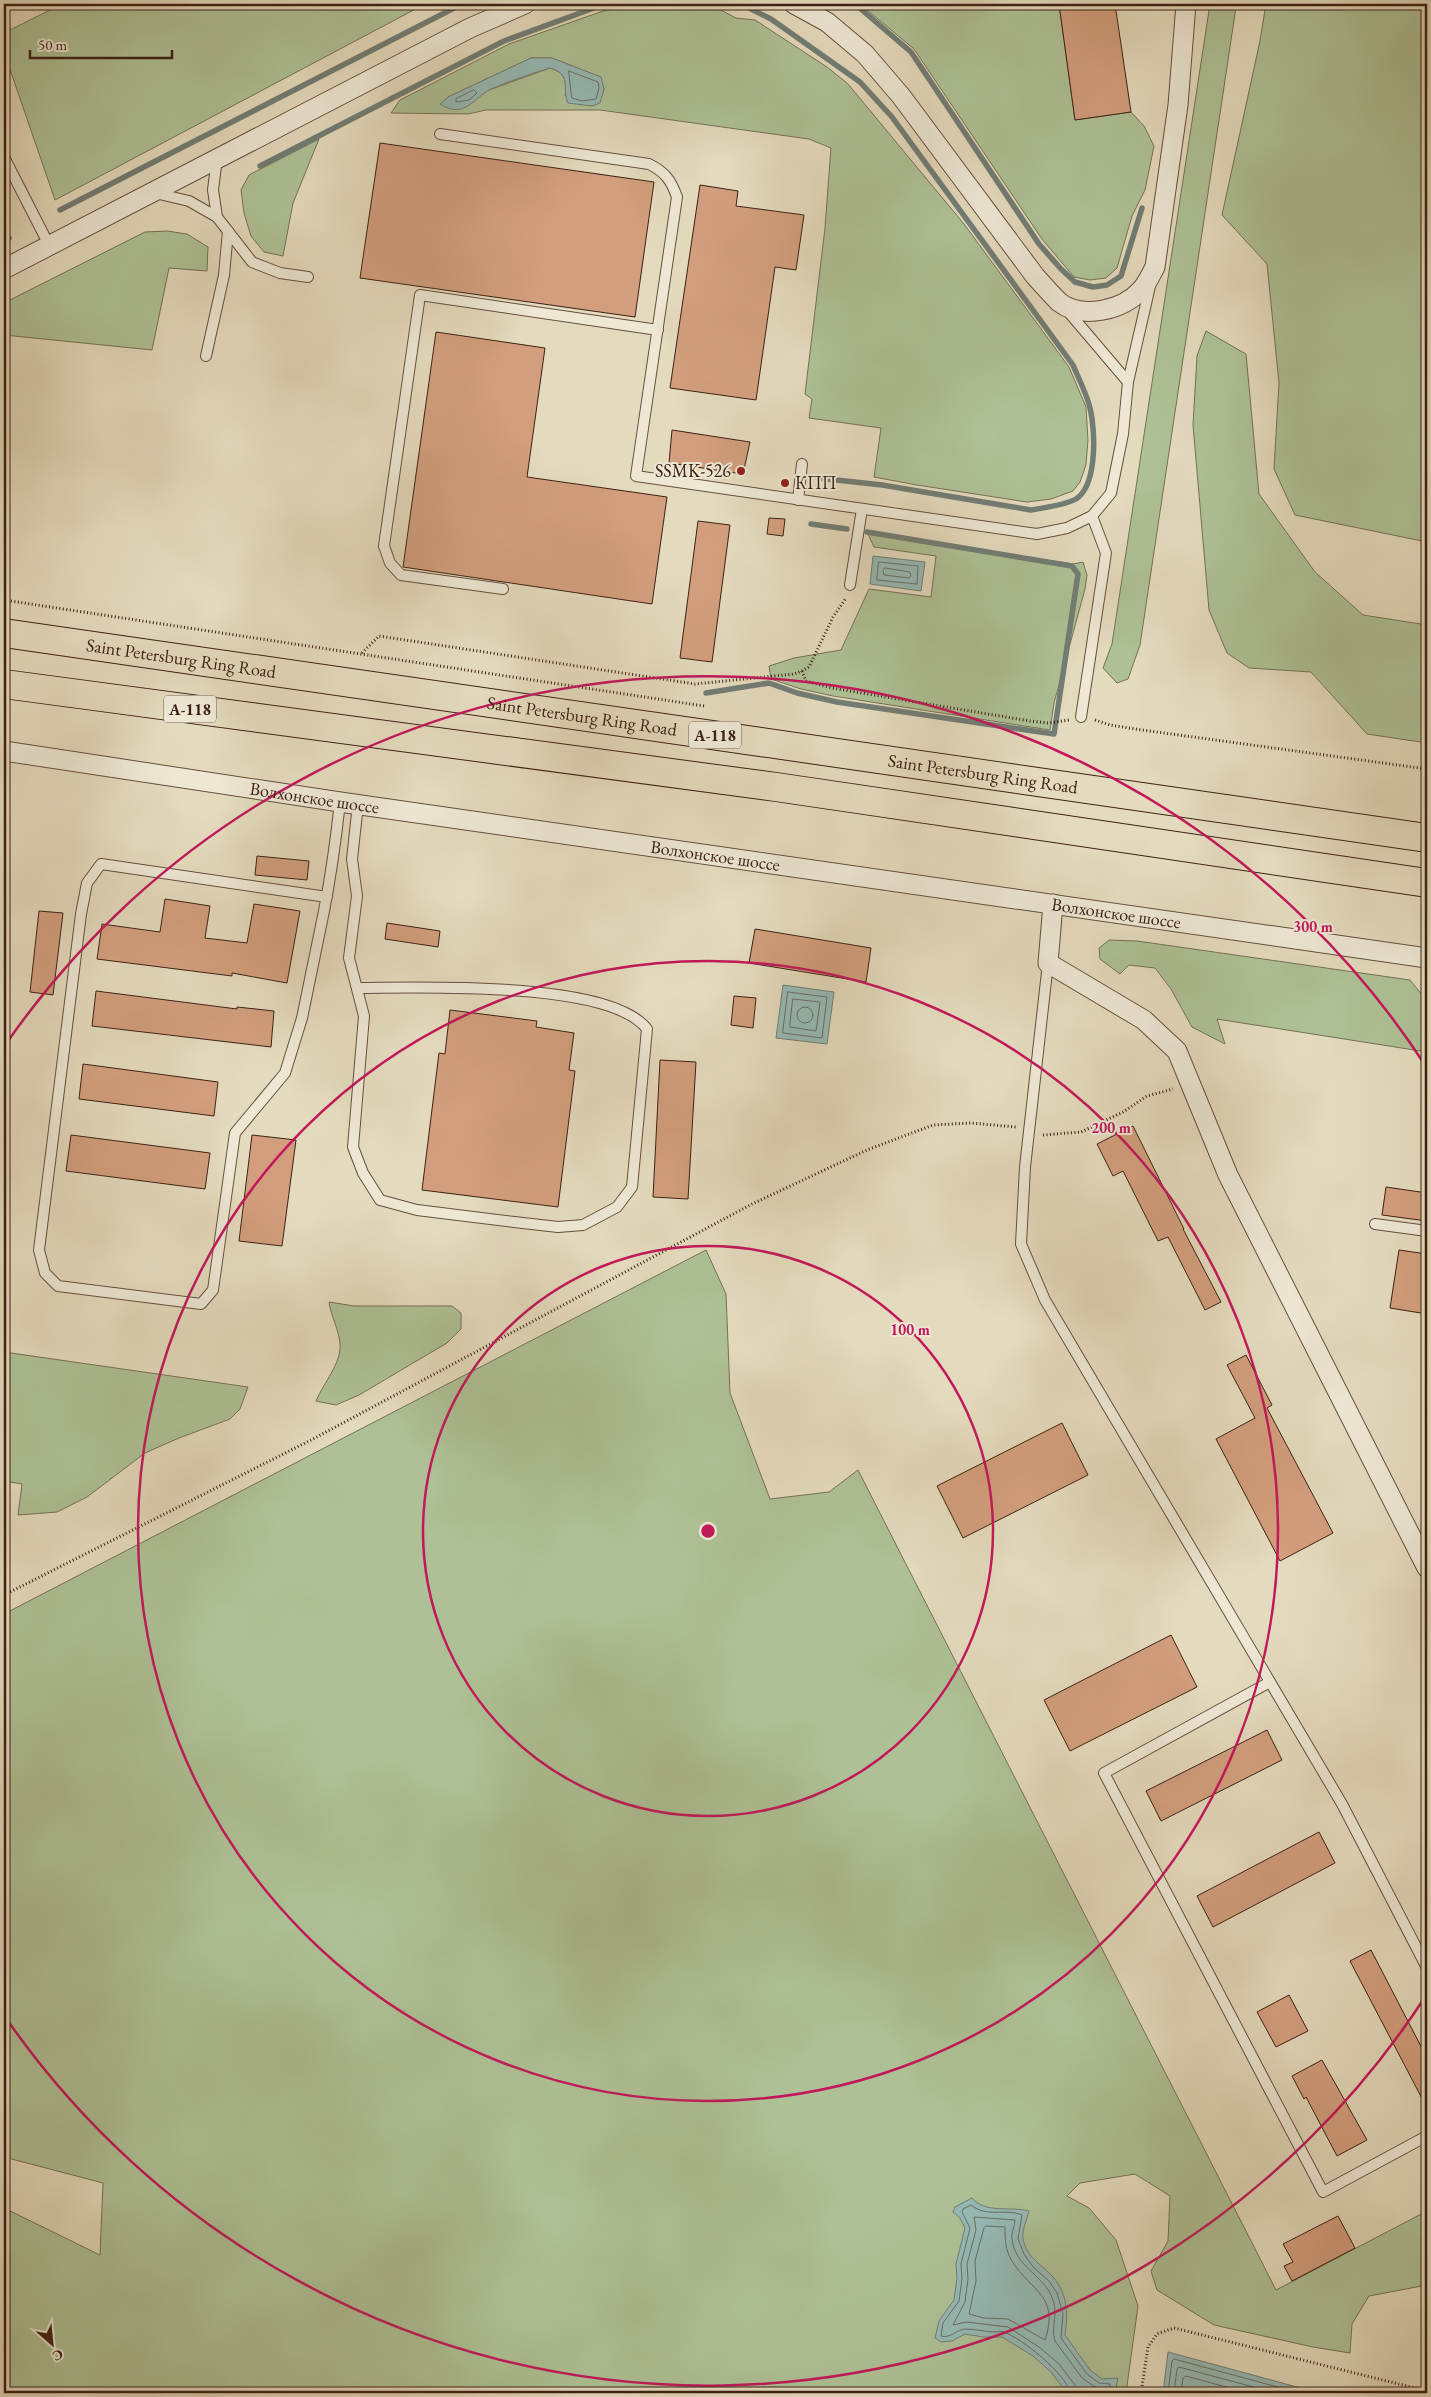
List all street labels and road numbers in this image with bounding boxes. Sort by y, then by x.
street label: Saint Petersburg Ring Road [85,633,279,683]
street label: Saint Petersburg Ring Road [486,691,679,741]
road number: А-118 [164,696,216,722]
road number: А-118 [689,722,741,748]
street label: Saint Petersburg Ring Road [887,748,1080,799]
street label: Волхонское шоссе [248,776,381,818]
street label: Волхонское шоссе [649,835,782,876]
street label: Волхонское шоссе [1050,892,1183,934]

